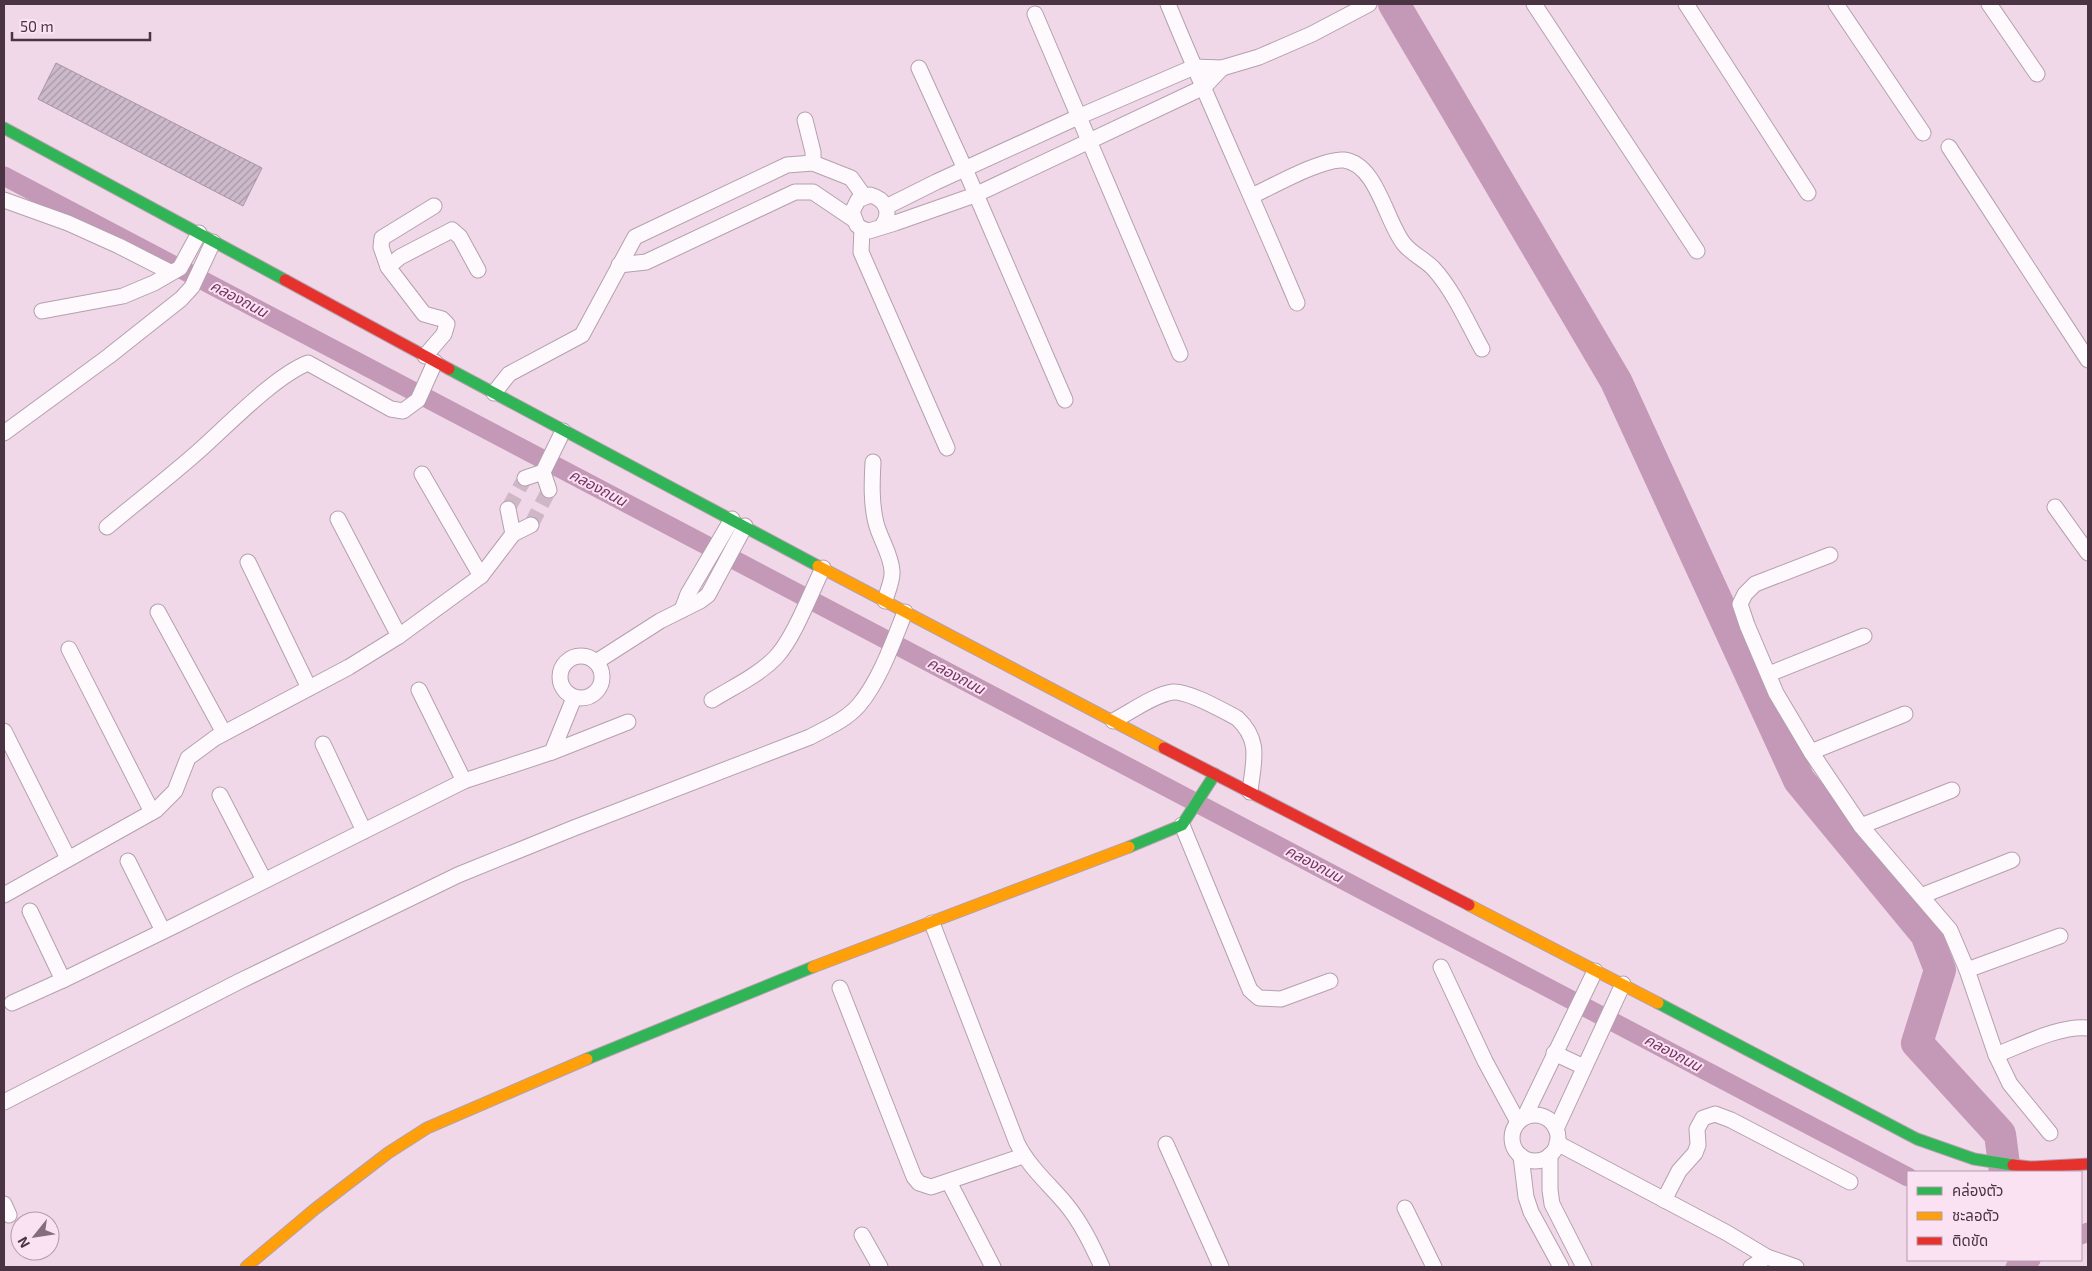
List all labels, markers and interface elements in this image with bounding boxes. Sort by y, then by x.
scale bar [12,10,150,42]
text: 50 m [20,17,54,35]
water label: คลองถนน [208,276,272,321]
water label: คลองถนน [567,465,631,510]
water label: คลองถนน [925,653,989,698]
water label: คลองถนน [1283,841,1347,886]
water label: คลองถนน [1642,1030,1706,1075]
legend [1907,1171,2082,1261]
text: คล่องตัว [1952,1181,2003,1199]
text: ชะลอตัว [1952,1206,1999,1224]
north arrow [10,1211,60,1261]
text: ติดขัด [1952,1231,1988,1249]
text: N [13,1234,33,1251]

